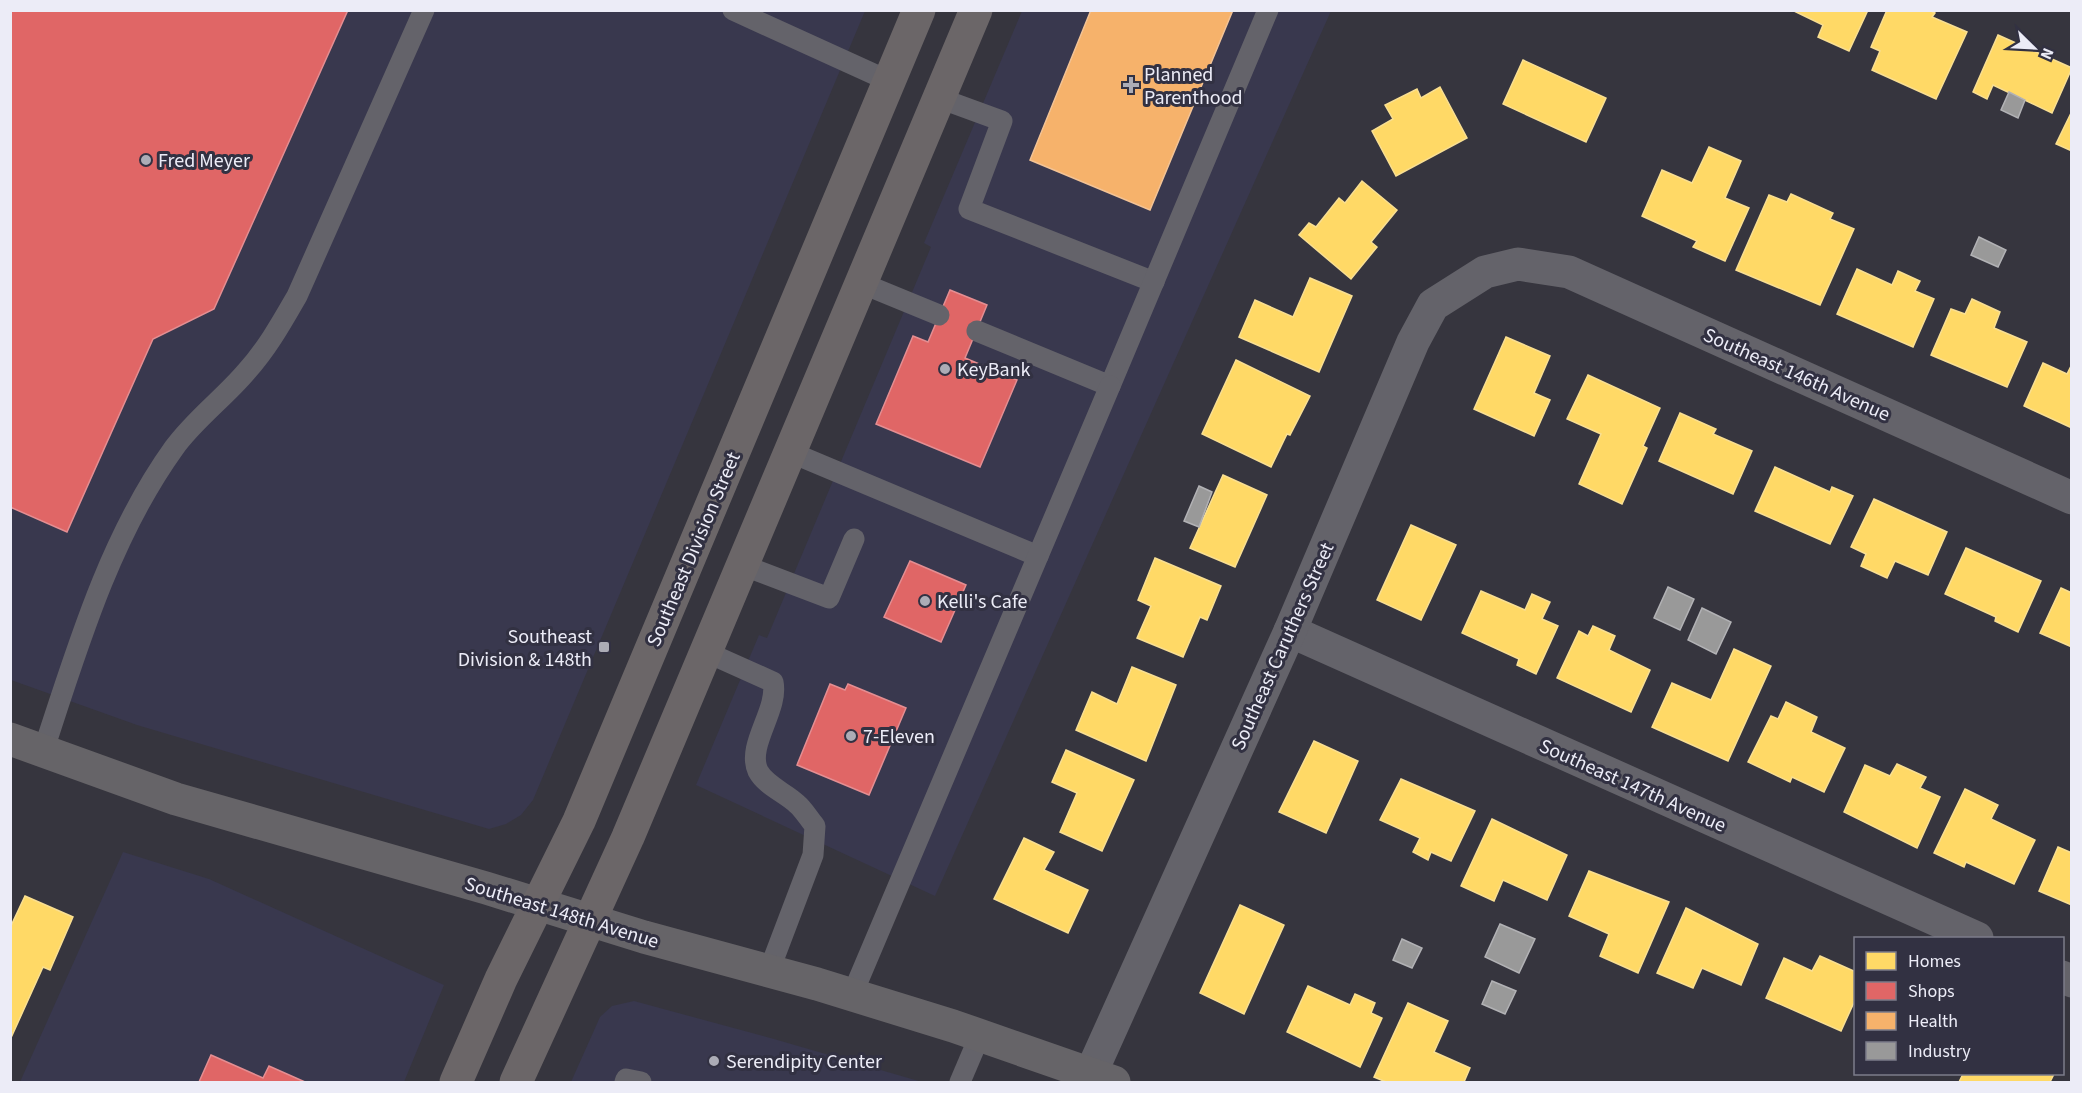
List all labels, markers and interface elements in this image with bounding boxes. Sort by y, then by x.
north arrow [2004,18,2064,78]
text: N [2035,44,2059,63]
place label: Planned Parenthood [1144,61,1243,112]
marker: Planned Parenthood [1122,76,1140,94]
place label: Fred Meyer [158,147,250,175]
marker: Fred Meyer [139,153,153,167]
street label: Southeast 146th Avenue [1699,321,1894,429]
place label: KeyBank [957,356,1031,384]
marker: KeyBank [938,362,952,376]
street label: Southeast Division Street [640,447,748,651]
street label: Southeast Caruthers Street [1224,538,1342,755]
place label: Kelli's Cafe [937,588,1028,616]
marker: Kelli's Cafe [918,594,932,608]
place label: Southeast Division & 148th [458,623,592,674]
marker: Southeast Division & 148th [597,640,611,654]
place label: 7-Eleven [863,723,935,751]
marker: 7-Eleven [844,729,858,743]
street label: Southeast 147th Avenue [1535,732,1730,840]
street label: Southeast 148th Avenue [461,870,662,956]
legend [1854,937,2064,1075]
text: Homes [1908,949,1961,974]
text: Shops [1908,979,1955,1004]
text: Health [1908,1009,1958,1034]
text: Industry [1908,1039,1971,1064]
place label: Serendipity Center [726,1048,882,1076]
marker: Serendipity Center [707,1054,721,1068]

